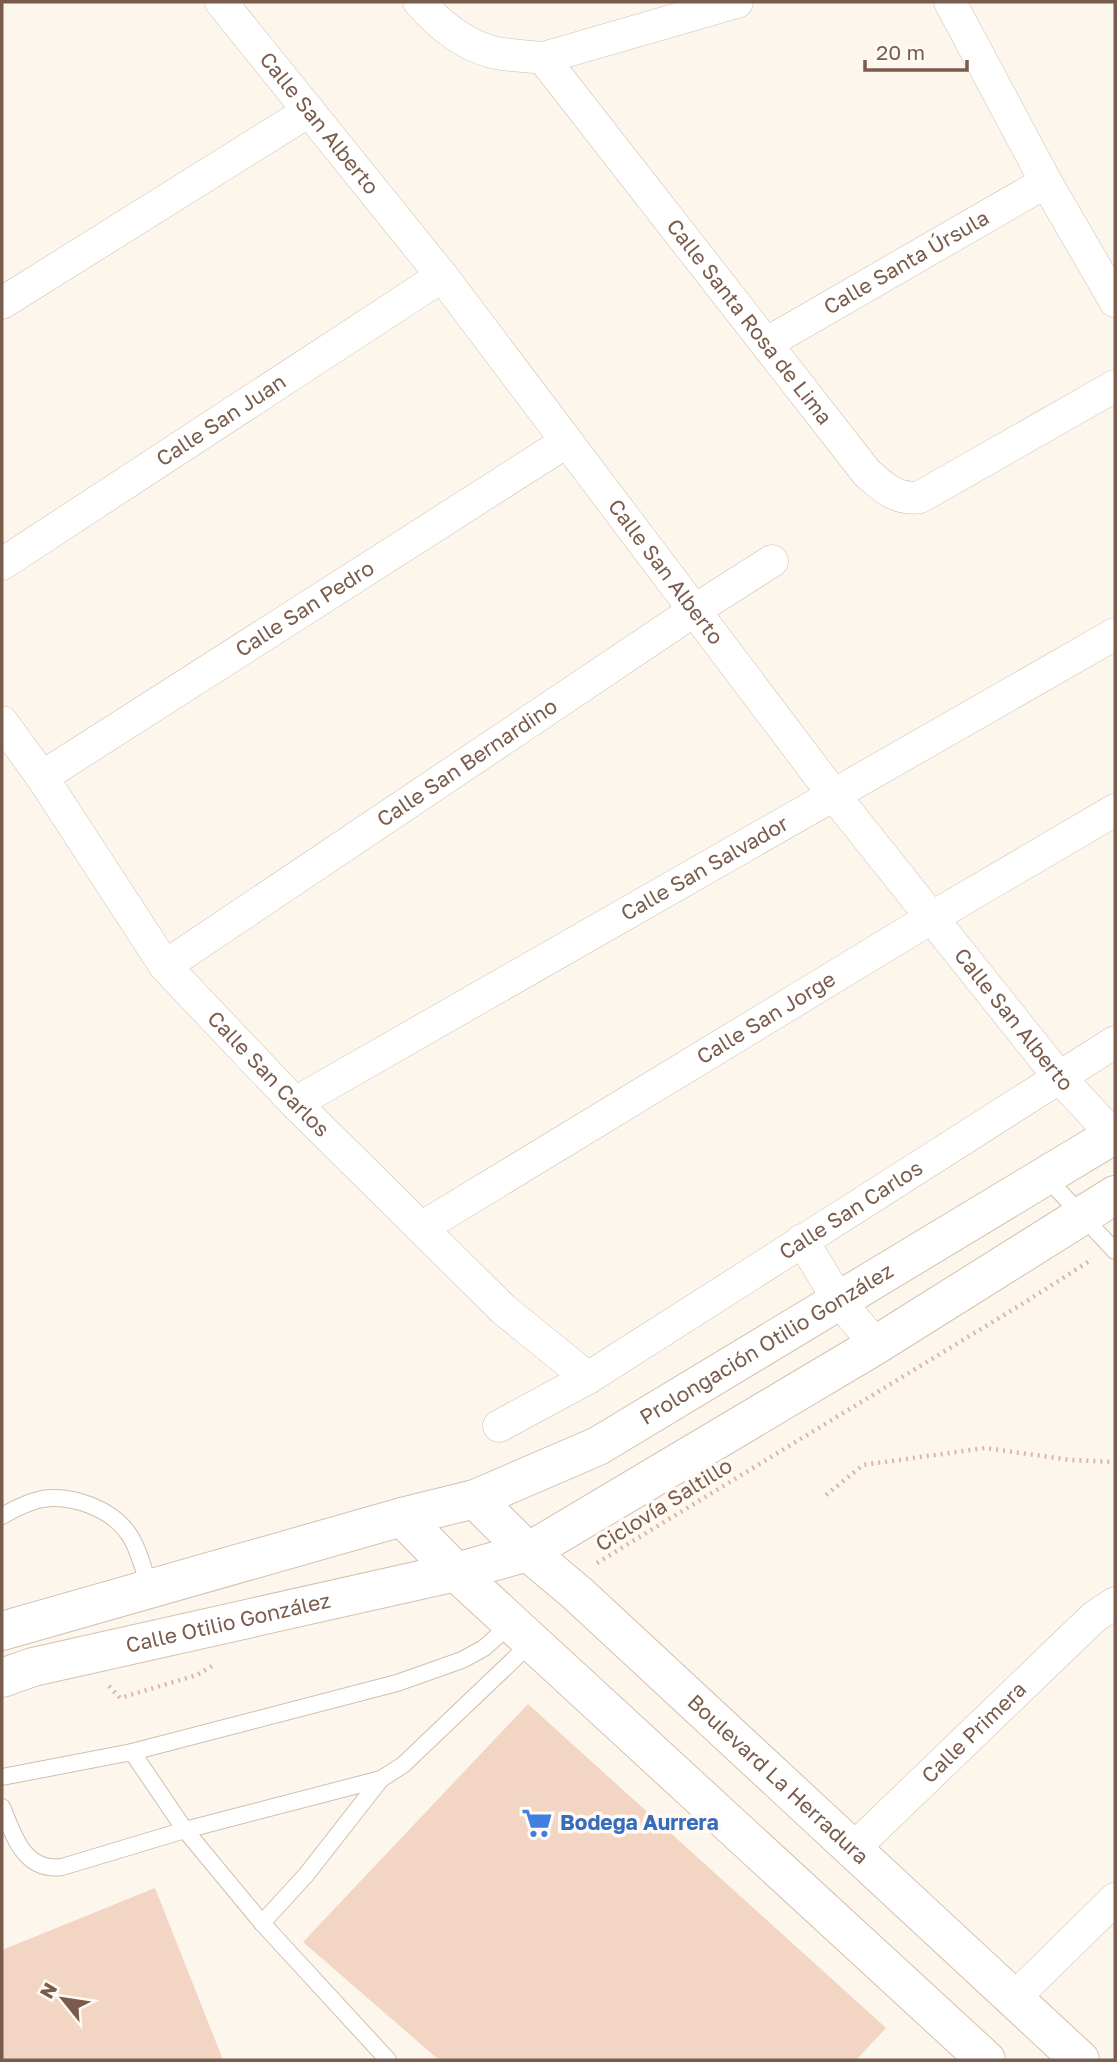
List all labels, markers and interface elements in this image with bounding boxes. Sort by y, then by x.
scale bar [865,28,967,72]
text: 20 m [876,39,925,65]
street label: Calle San Alberto [255,46,385,199]
street label: Calle Santa Úrsula [819,204,993,320]
street label: Calle Santa Rosa de Lima [662,213,838,429]
street label: Calle San Juan [151,368,290,471]
street label: Calle San Alberto [603,494,730,649]
street label: Calle San Pedro [230,554,379,662]
street label: Calle San Bernardino [371,692,562,832]
street label: Calle San Salvador [616,810,793,926]
street label: Calle San Alberto [949,943,1079,1096]
street label: Calle San Jorge [692,965,840,1069]
street label: Calle San Carlos [202,1005,335,1142]
street label: Calle San Carlos [774,1154,927,1265]
street label: Prolongación Otilio González [635,1257,898,1430]
street label: Ciclovía Saltillo [590,1452,737,1557]
street label: Calle Otilio González [123,1587,333,1658]
street label: Calle Primera [916,1676,1031,1788]
street label: Boulevard La Herradura [683,1688,875,1869]
supermarket icon: Bodega Aurrera [520,1806,554,1840]
place label: Bodega Aurrera [560,1809,719,1835]
north arrow [28,1964,98,2034]
text: N [34,1978,61,2002]

